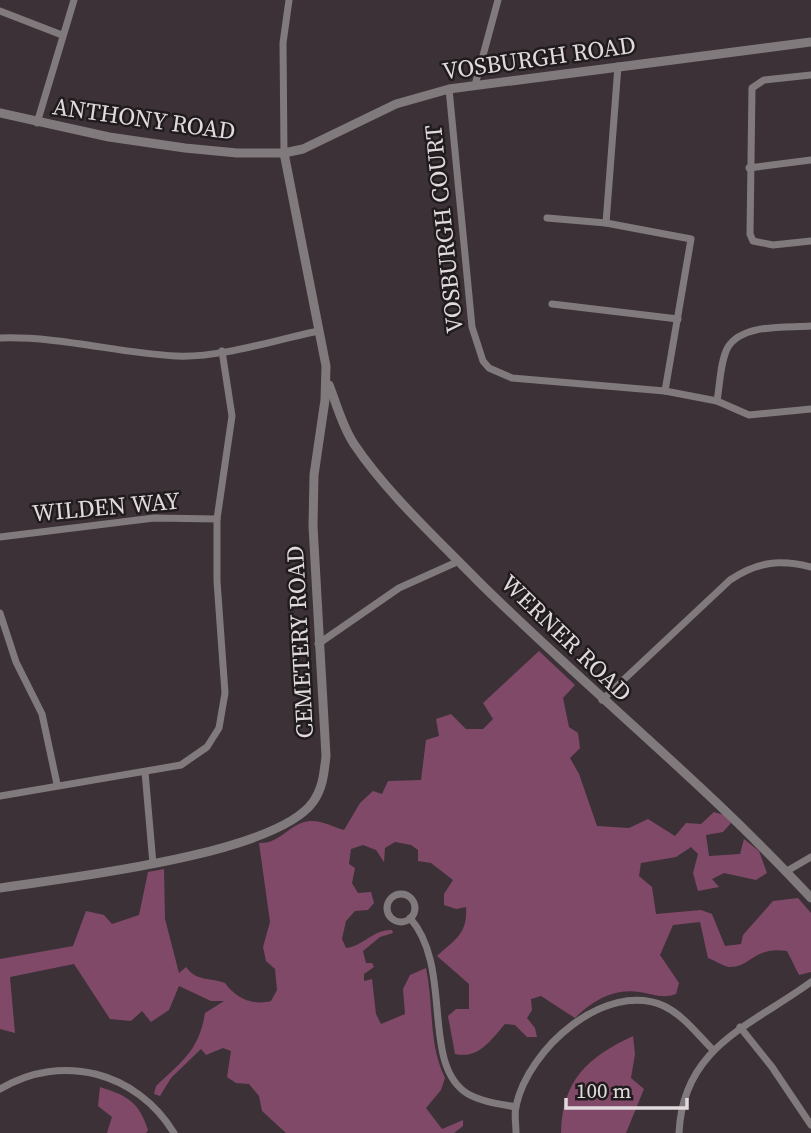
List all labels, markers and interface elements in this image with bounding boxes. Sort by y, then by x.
street label: VOSBURGH ROAD [440,28,638,87]
street label: ANTHONY ROAD [51,89,238,148]
street label: VOSBURGH COURT [416,123,471,335]
street label: WILDEN WAY [31,484,181,529]
street label: CEMETERY ROAD [278,545,321,739]
street label: WERNER ROAD [494,567,639,709]
scale bar [566,1066,687,1110]
text: 100 m [576,1076,631,1105]

